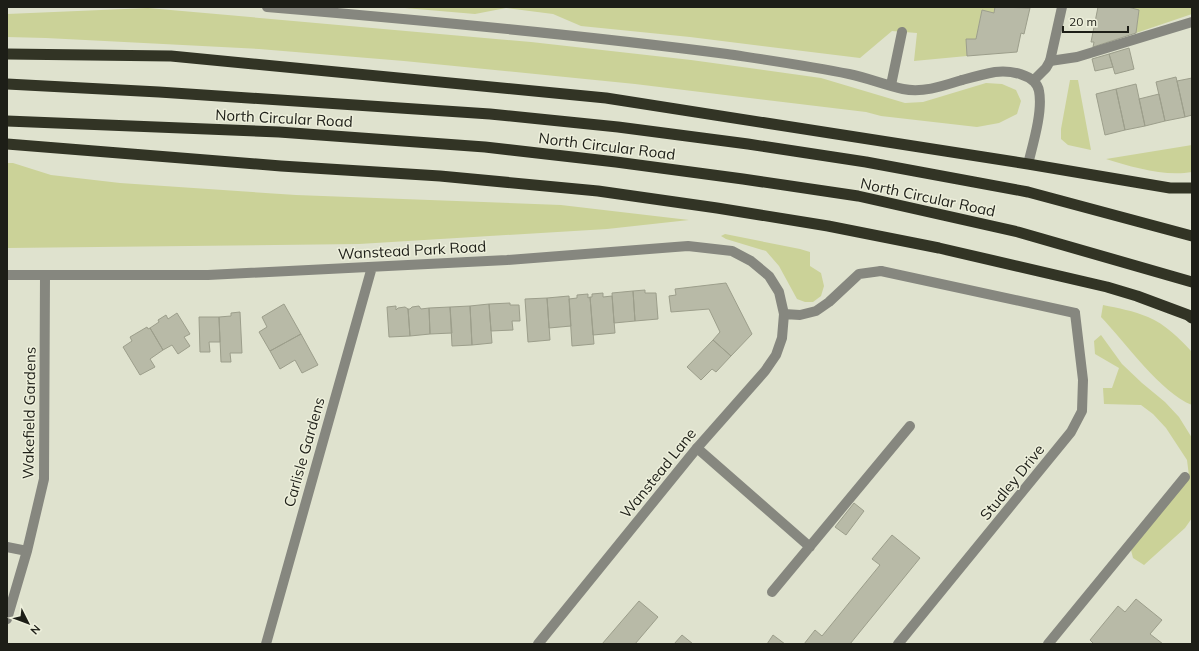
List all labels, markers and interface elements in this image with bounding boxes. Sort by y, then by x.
scale bar [1063,8,1128,34]
text: 20 m [1069,14,1097,29]
street label: North Circular Road [215,105,353,131]
street label: North Circular Road [538,128,676,164]
street label: North Circular Road [859,173,997,221]
street label: Wanstead Park Road [337,237,487,263]
street label: Wakefield Gardens [18,347,40,479]
street label: Carlisle Gardens [279,395,329,509]
street label: Wanstead Lane [616,424,700,522]
street label: Studley Drive [976,440,1048,524]
north arrow [8,603,48,643]
text: N [27,622,43,637]

